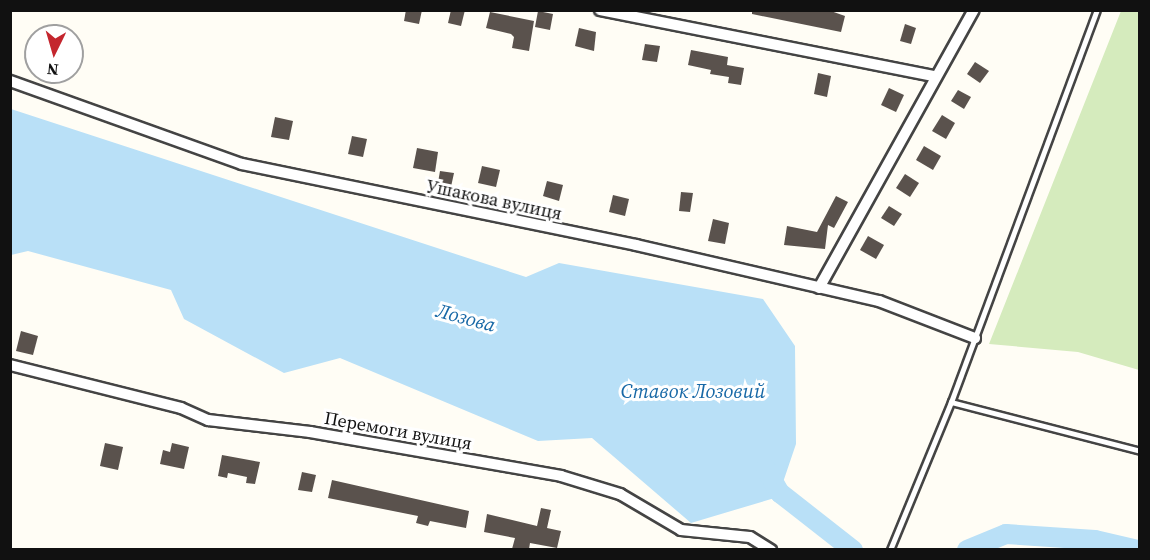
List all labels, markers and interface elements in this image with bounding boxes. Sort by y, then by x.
north arrow [24,24,84,84]
text: N [46,58,59,81]
street label: Ушакова вулиця [424,175,564,225]
water label: Лозова [434,299,498,337]
water label: Ставок Лозовий [621,379,765,403]
street label: Перемоги вулиця [322,407,474,455]

